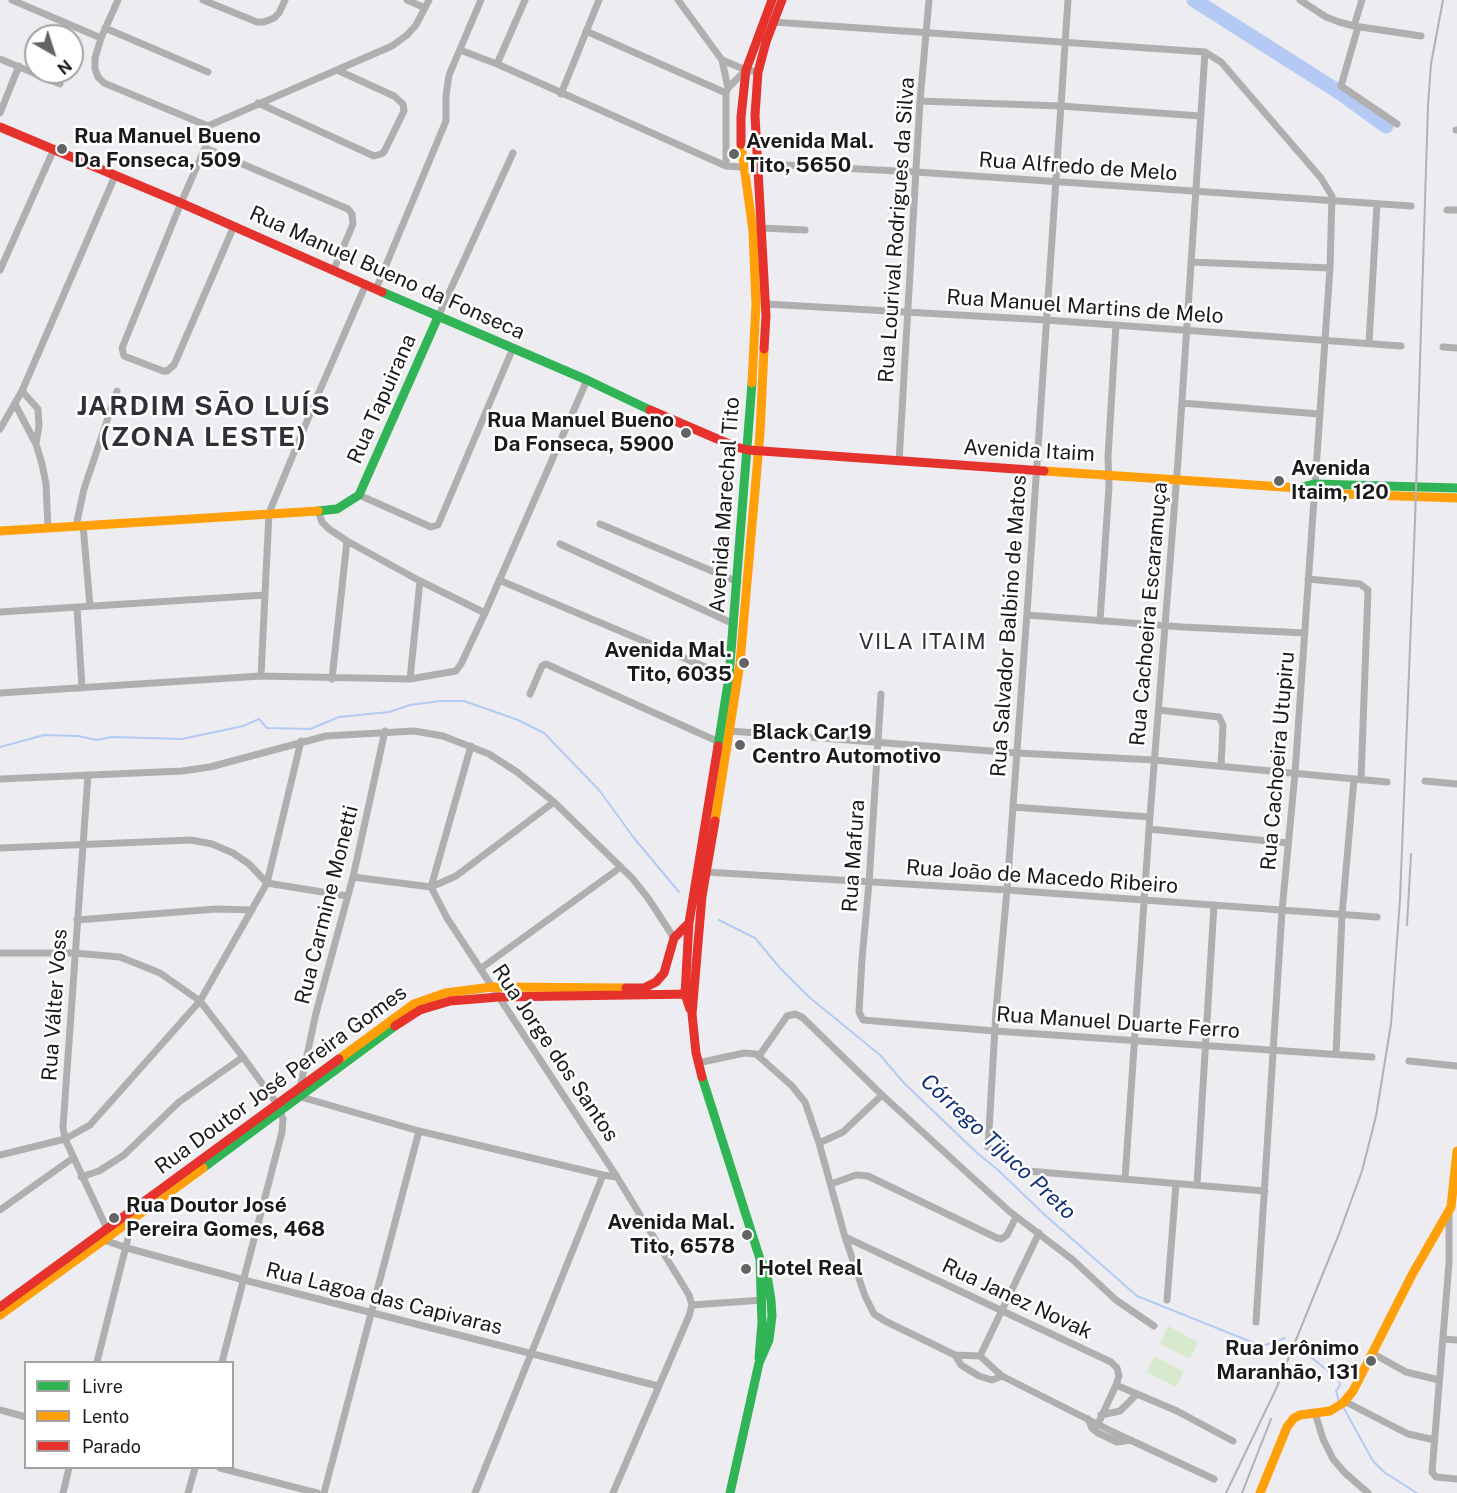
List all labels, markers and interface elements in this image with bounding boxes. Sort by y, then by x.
north arrow [24,24,84,84]
text: N [54,55,75,78]
street label: Rua Lourival Rodrigues da Silva [874,76,920,384]
place label: Rua Manuel Bueno Da Fonseca, 509 [74,124,261,174]
place label: Avenida Mal. Tito, 5650 [746,129,874,179]
marker: Rua Manuel Bueno Da Fonseca, 509 [55,142,69,156]
marker: Avenida Mal. Tito, 5650 [727,147,741,161]
street label: Rua Alfredo de Melo [978,147,1178,187]
street label: Rua Manuel Bueno da Fonseca [245,201,529,345]
street label: Rua Manuel Martins de Melo [946,285,1224,329]
street label: Rua Tapuirana [342,330,422,468]
district label: JARDIM SÃO LUÍS (ZONA LESTE) [77,391,331,454]
street label: Avenida Marechal Tito [705,396,745,614]
place label: Rua Manuel Bueno Da Fonseca, 5900 [487,408,674,458]
marker: Rua Manuel Bueno Da Fonseca, 5900 [679,426,693,440]
street label: Avenida Itaim [963,435,1095,467]
place label: Avenida Itaim, 120 [1291,456,1389,506]
street label: Rua Salvador Balbino de Matos [986,474,1032,778]
marker: Avenida Itaim, 120 [1272,474,1286,488]
street label: Rua Cachoeira Escaramuça [1125,481,1173,747]
district label: VILA ITAIM [859,629,987,655]
place label: Avenida Mal. Tito, 6035 [604,638,732,688]
street label: Rua Cachoeira Utupiru [1256,651,1300,871]
marker: Avenida Mal. Tito, 6035 [737,656,751,670]
place label: Black Car19 Centro Automotivo [752,720,941,770]
marker: Black Car19 Centro Automotivo [733,738,747,752]
street label: Rua Mafura [837,799,871,913]
street label: Rua Carmine Monetti [290,803,364,1007]
street label: Rua João de Macedo Ribeiro [905,855,1179,899]
street label: Rua Válter Voss [37,928,73,1082]
street label: Rua Jorge dos Santos [486,960,624,1146]
street label: Rua Doutor José Pereira Gomes [150,980,412,1180]
street label: Rua Manuel Duarte Ferro [995,1002,1241,1044]
water label: Córrego Tijuco Preto [915,1068,1081,1226]
place label: Rua Doutor José Pereira Gomes, 468 [126,1193,325,1243]
place label: Avenida Mal. Tito, 6578 [607,1210,735,1260]
marker: Rua Doutor José Pereira Gomes, 468 [107,1211,121,1225]
marker: Avenida Mal. Tito, 6578 [740,1228,754,1242]
street label: Rua Janez Novak [938,1253,1096,1345]
place label: Hotel Real [758,1256,863,1282]
street label: Rua Lagoa das Capivaras [263,1257,505,1341]
marker: Hotel Real [739,1262,753,1276]
place label: Rua Jerônimo Maranhão, 131 [1216,1336,1359,1386]
marker: Rua Jerônimo Maranhão, 131 [1364,1354,1378,1368]
legend [24,1361,234,1469]
text: Livre [82,1376,123,1397]
text: Lento [82,1406,129,1427]
text: Parado [82,1436,141,1457]

